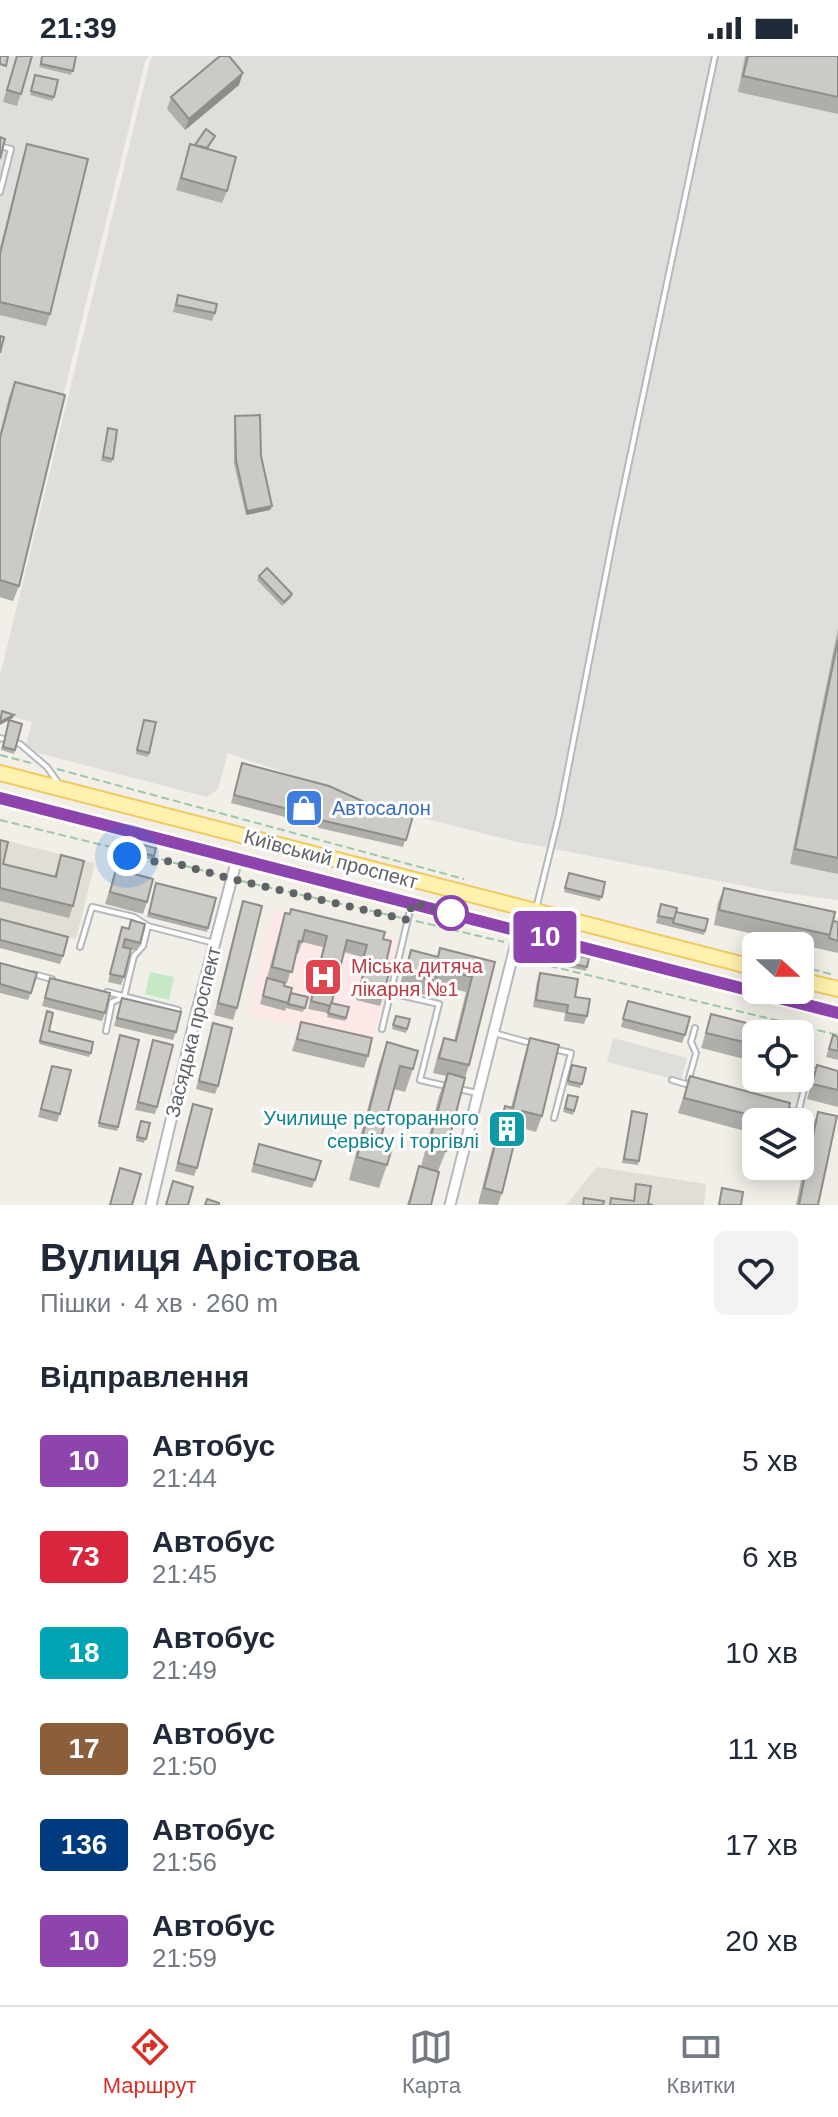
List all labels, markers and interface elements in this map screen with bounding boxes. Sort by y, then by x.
text: 21:39 [40,11,117,44]
shop icon: Автосалон [283,787,325,829]
place label: Автосалон [332,797,431,819]
street label: Київський проспект [242,825,420,893]
your location [107,836,147,876]
unlabelled marker [434,896,468,930]
line badge: 10 [509,911,581,963]
text: 10 [529,921,561,952]
north arrow [742,932,814,1004]
map controls [742,932,814,1180]
street label: Засядька проспект [161,944,225,1120]
place label: Міська дитяча лікарня №1 [351,955,484,1000]
hospital icon: Міська дитяча лікарня №1 [302,956,344,998]
button: locate [742,1020,814,1092]
place label: Училище ресторанного сервісу і торгівлі [263,1107,479,1152]
building icon: Училище ресторанного сервісу і торгівлі [486,1108,528,1150]
button: layers [742,1108,814,1180]
button: heart [714,1231,798,1315]
text: Вулиця Арістова [40,1237,359,1279]
text: Пішки · 4 хв · 260 m [40,1288,278,1318]
text: Відправлення [40,1360,249,1393]
text: Автобус [152,1429,275,1462]
text: 5 хв [742,1444,798,1477]
text: 10 [68,1445,100,1476]
text: 21:44 [152,1463,217,1493]
text: Автобус [152,1525,275,1558]
text: 6 хв [742,1540,798,1573]
text: 73 [68,1541,100,1572]
text: 21:45 [152,1559,217,1589]
text: Автобус [152,1621,275,1654]
text: 10 хв [725,1636,798,1669]
text: 18 [68,1637,100,1668]
text: 21:49 [152,1655,217,1685]
text: Автобус [152,1717,275,1750]
text: 11 хв [728,1732,798,1765]
text: 17 [68,1733,100,1764]
text: 21:50 [152,1751,217,1781]
text: Автобус [152,1813,275,1846]
text: 17 хв [725,1828,798,1861]
text: 136 [61,1829,107,1860]
text: 21:56 [152,1847,217,1877]
text: Автобус [152,1909,275,1942]
text: 20 хв [725,1924,798,1957]
text: 10 [68,1925,100,1956]
text: 21:59 [152,1943,217,1973]
tab: Маршрут [103,2025,197,2099]
tab: Карта [402,2025,461,2099]
tab: Квитки [666,2025,735,2099]

